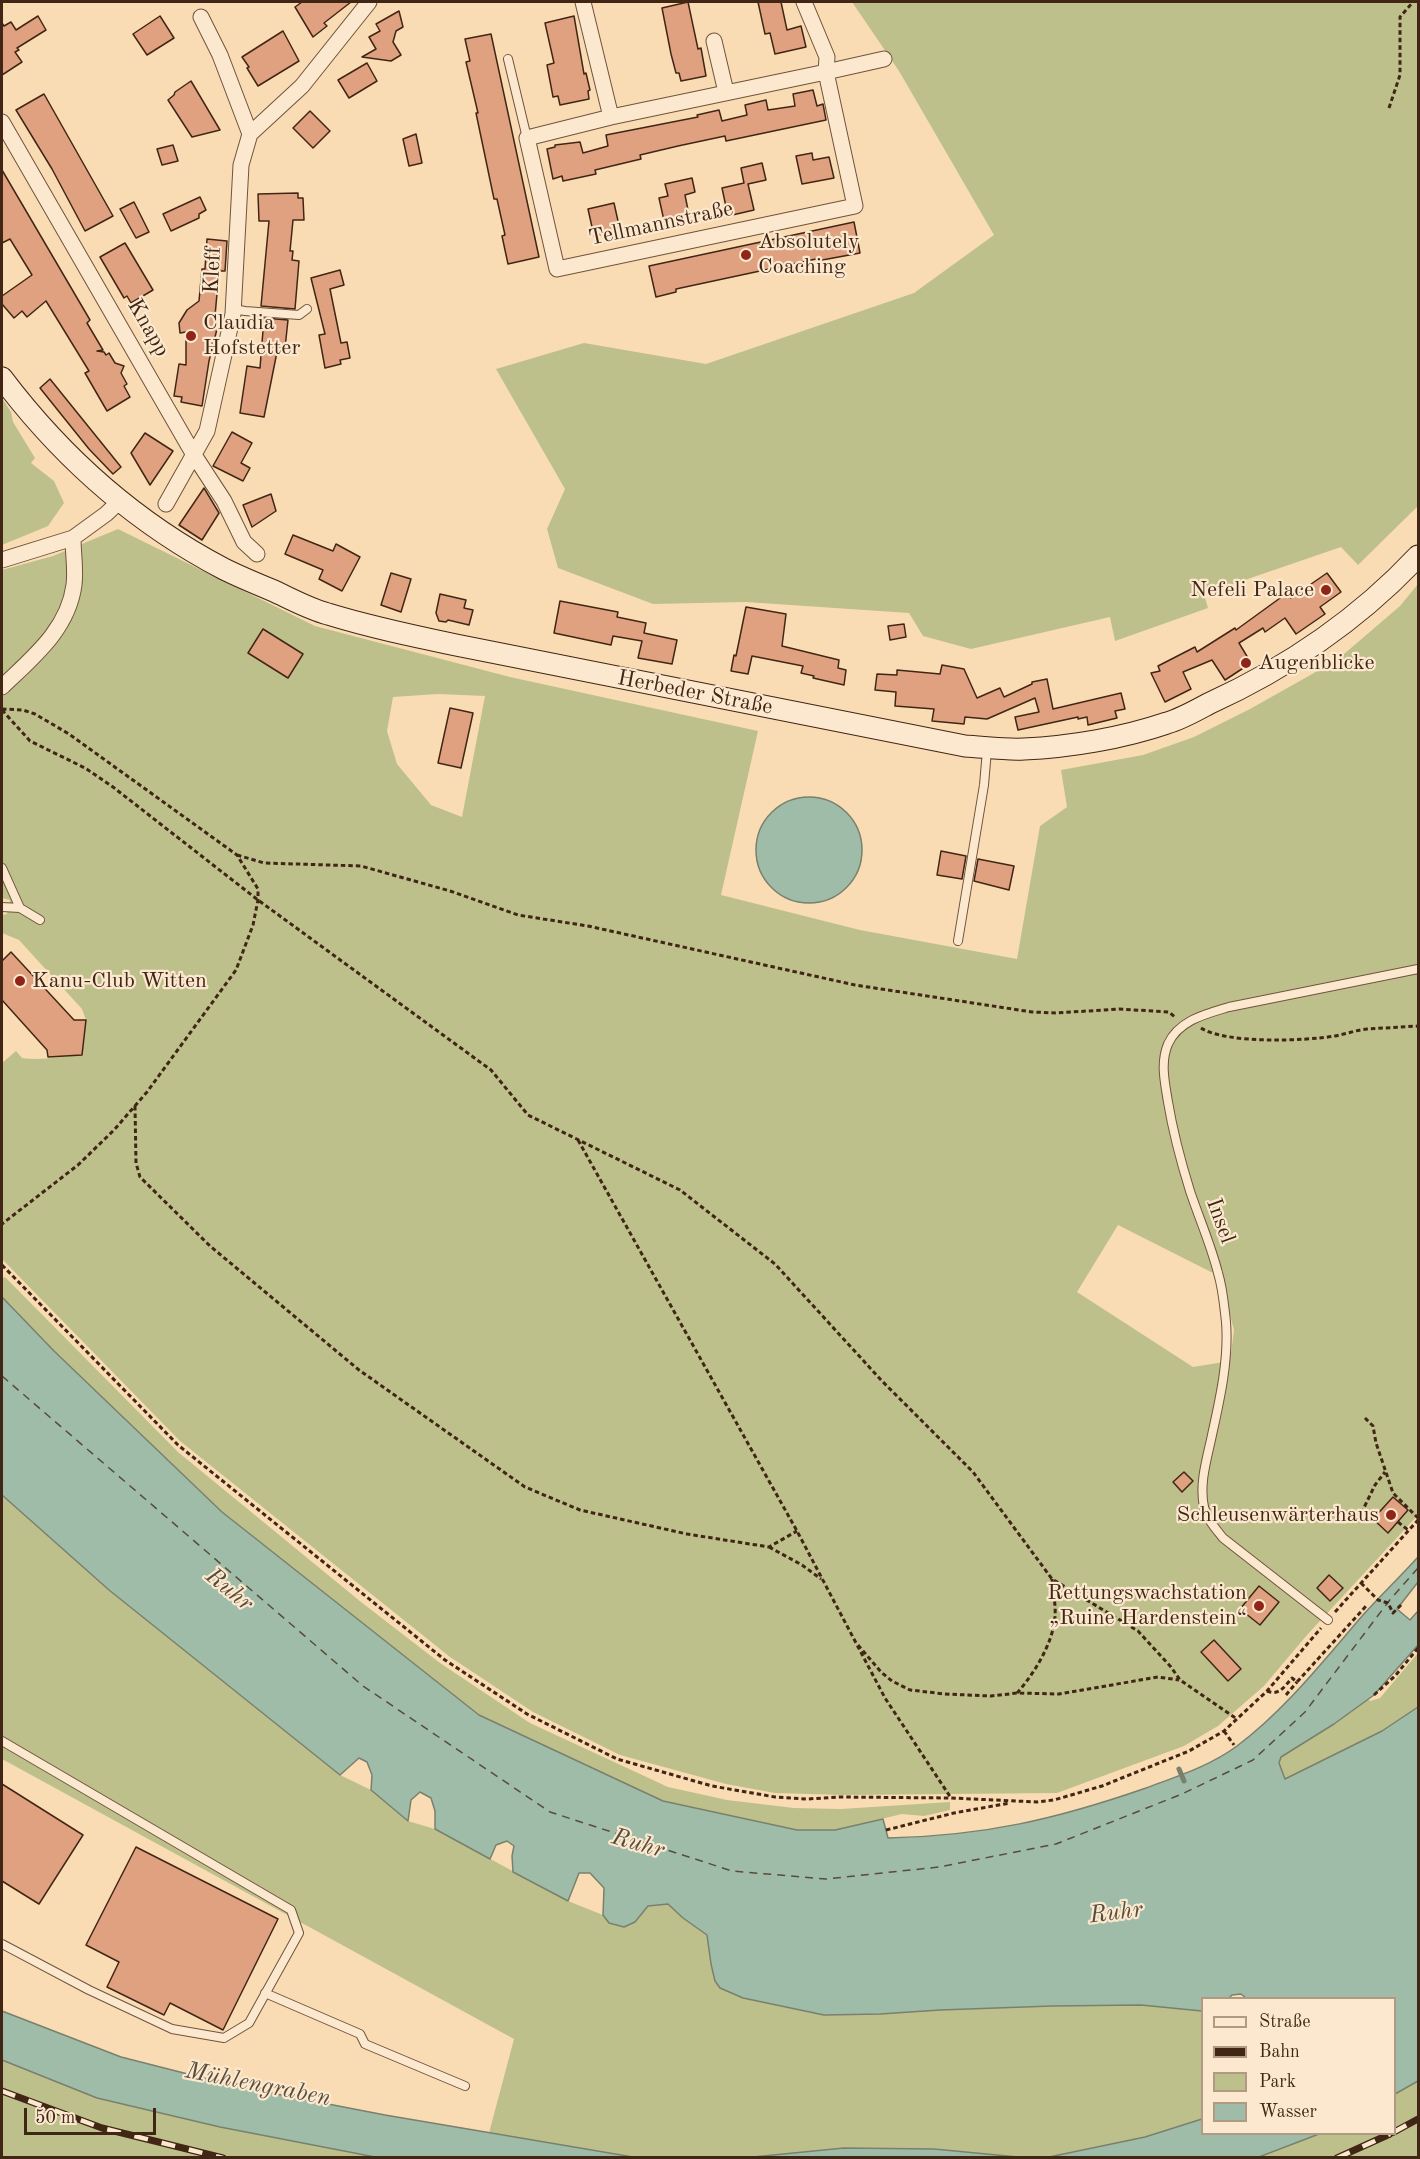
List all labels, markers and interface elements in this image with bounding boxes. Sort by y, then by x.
street label: Tellmannstraße [586,196,736,252]
place label: Absolutely Coaching [758,229,860,280]
street label: Kleff [199,246,227,294]
marker: Absolutely Coaching [739,248,753,262]
street label: Knapp [121,294,175,362]
place label: Claudia Hofstetter [203,310,300,362]
marker: Claudia Hofstetter [184,329,198,343]
place label: Nefeli Palace [1190,577,1314,603]
marker: Nefeli Palace [1319,583,1333,597]
place label: Augenblicke [1258,650,1375,676]
marker: Augenblicke [1239,656,1253,670]
street label: Herbeder Straße [615,665,775,721]
place label: Kanu-Club Witten [32,968,207,994]
marker: Kanu-Club Witten [13,974,27,988]
street label: Insel [1200,1195,1240,1247]
place label: Schleusenwärterhaus [1177,1502,1379,1528]
marker: Schleusenwärterhaus [1384,1508,1398,1522]
water label: Ruhr [199,1562,259,1618]
place label: Rettungswachstation „Ruine Hardenstein“ [1047,1580,1247,1632]
marker: Rettungswachstation „Ruine Hardenstein“ [1252,1599,1266,1613]
water label: Ruhr [608,1823,668,1865]
water label: Ruhr [1088,1895,1144,1931]
legend [1201,1997,1396,2135]
text: Straße [1259,2013,1310,2031]
text: Bahn [1259,2043,1300,2061]
water label: Mühlengraben [183,2057,333,2113]
text: Park [1259,2073,1296,2091]
scale bar [27,2096,159,2134]
text: Wasser [1259,2103,1317,2121]
text: 50 m [35,2109,75,2127]

